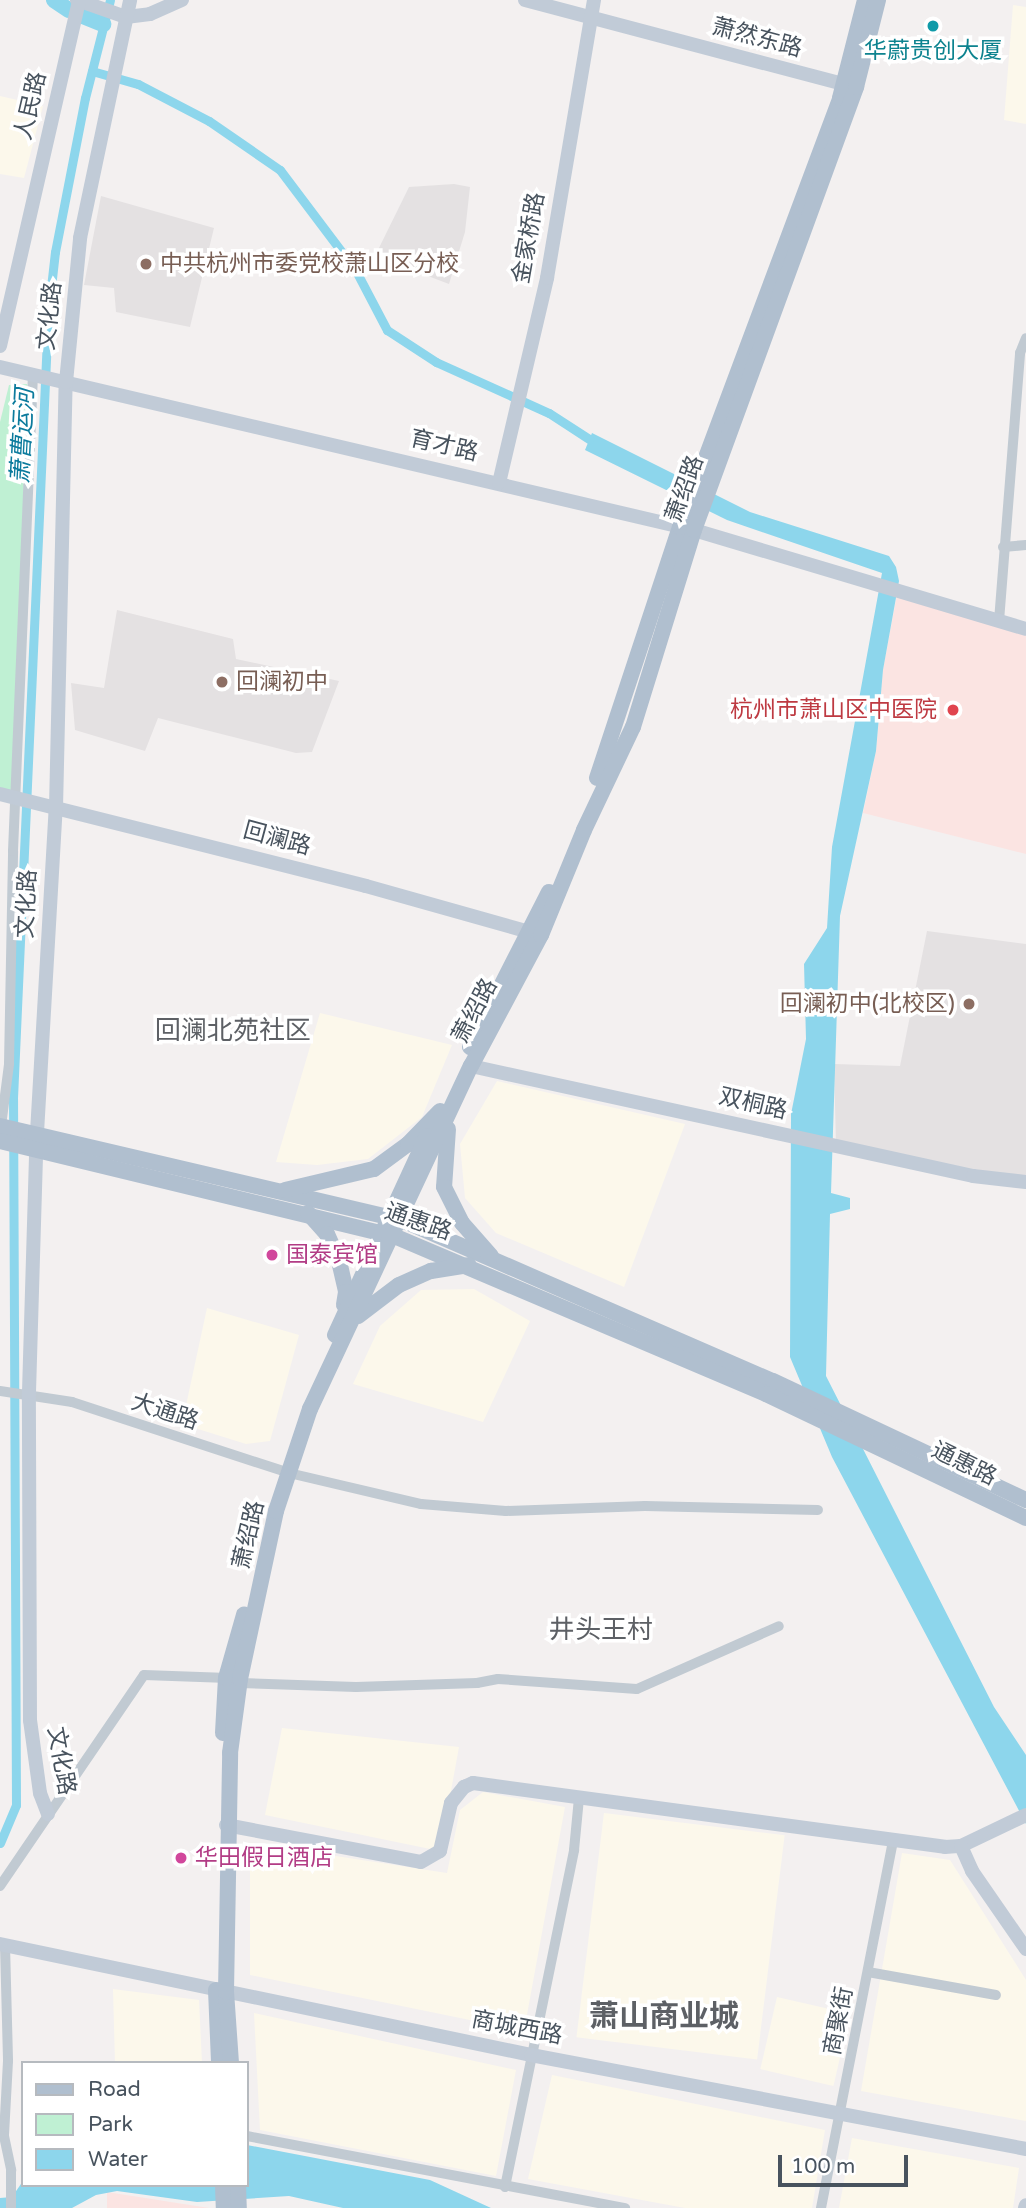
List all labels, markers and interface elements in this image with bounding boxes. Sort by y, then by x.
street label: 萧然东路 [709,13,805,63]
marker: 华蔚贵创大厦 [925,18,941,34]
place label: 华蔚贵创大厦 [864,37,1002,65]
street label: 人民路 [10,69,52,143]
street label: 金家桥路 [507,190,551,286]
place label: 中共杭州市委党校萧山区分校 [160,250,459,278]
marker: 中共杭州市委党校萧山区分校 [138,256,154,272]
street label: 文化路 [33,280,67,352]
water label: 萧曹运河 [6,387,40,485]
street label: 育才路 [407,425,481,467]
street label: 萧绍路 [660,452,710,526]
place label: 回澜初中 [236,668,328,696]
marker: 回澜初中 [214,674,230,690]
place label: 杭州市萧山区中医院 [730,696,937,724]
marker: 杭州市萧山区中医院 [943,700,963,720]
street label: 回澜路 [240,817,314,861]
street label: 文化路 [11,869,43,939]
street label: 萧绍路 [447,974,503,1048]
place label: 回澜初中(北校区) [780,990,955,1018]
marker: 回澜初中(北校区) [961,996,977,1012]
district label: 回澜北苑社区 [155,1015,311,1047]
street label: 双桐路 [716,1083,790,1125]
street label: 通惠路 [381,1198,455,1246]
place label: 国泰宾馆 [286,1241,378,1269]
marker: 国泰宾馆 [264,1247,280,1263]
street label: 大通路 [128,1388,202,1436]
street label: 通惠路 [927,1436,1001,1492]
street label: 萧绍路 [228,1498,270,1572]
district label: 井头王村 [549,1614,653,1646]
street label: 文化路 [41,1725,81,1797]
place label: 华田假日酒店 [195,1844,333,1872]
marker: 华田假日酒店 [173,1850,189,1866]
street label: 商聚街 [819,1985,859,2057]
district label: 萧山商业城 [589,1999,739,2035]
street label: 商城西路 [469,2006,565,2050]
legend [21,2061,248,2187]
text: Road [88,2077,141,2102]
text: Park [88,2112,133,2137]
scale bar [781,2142,911,2186]
text: Water [88,2147,148,2172]
text: 100 m [791,2154,855,2179]

